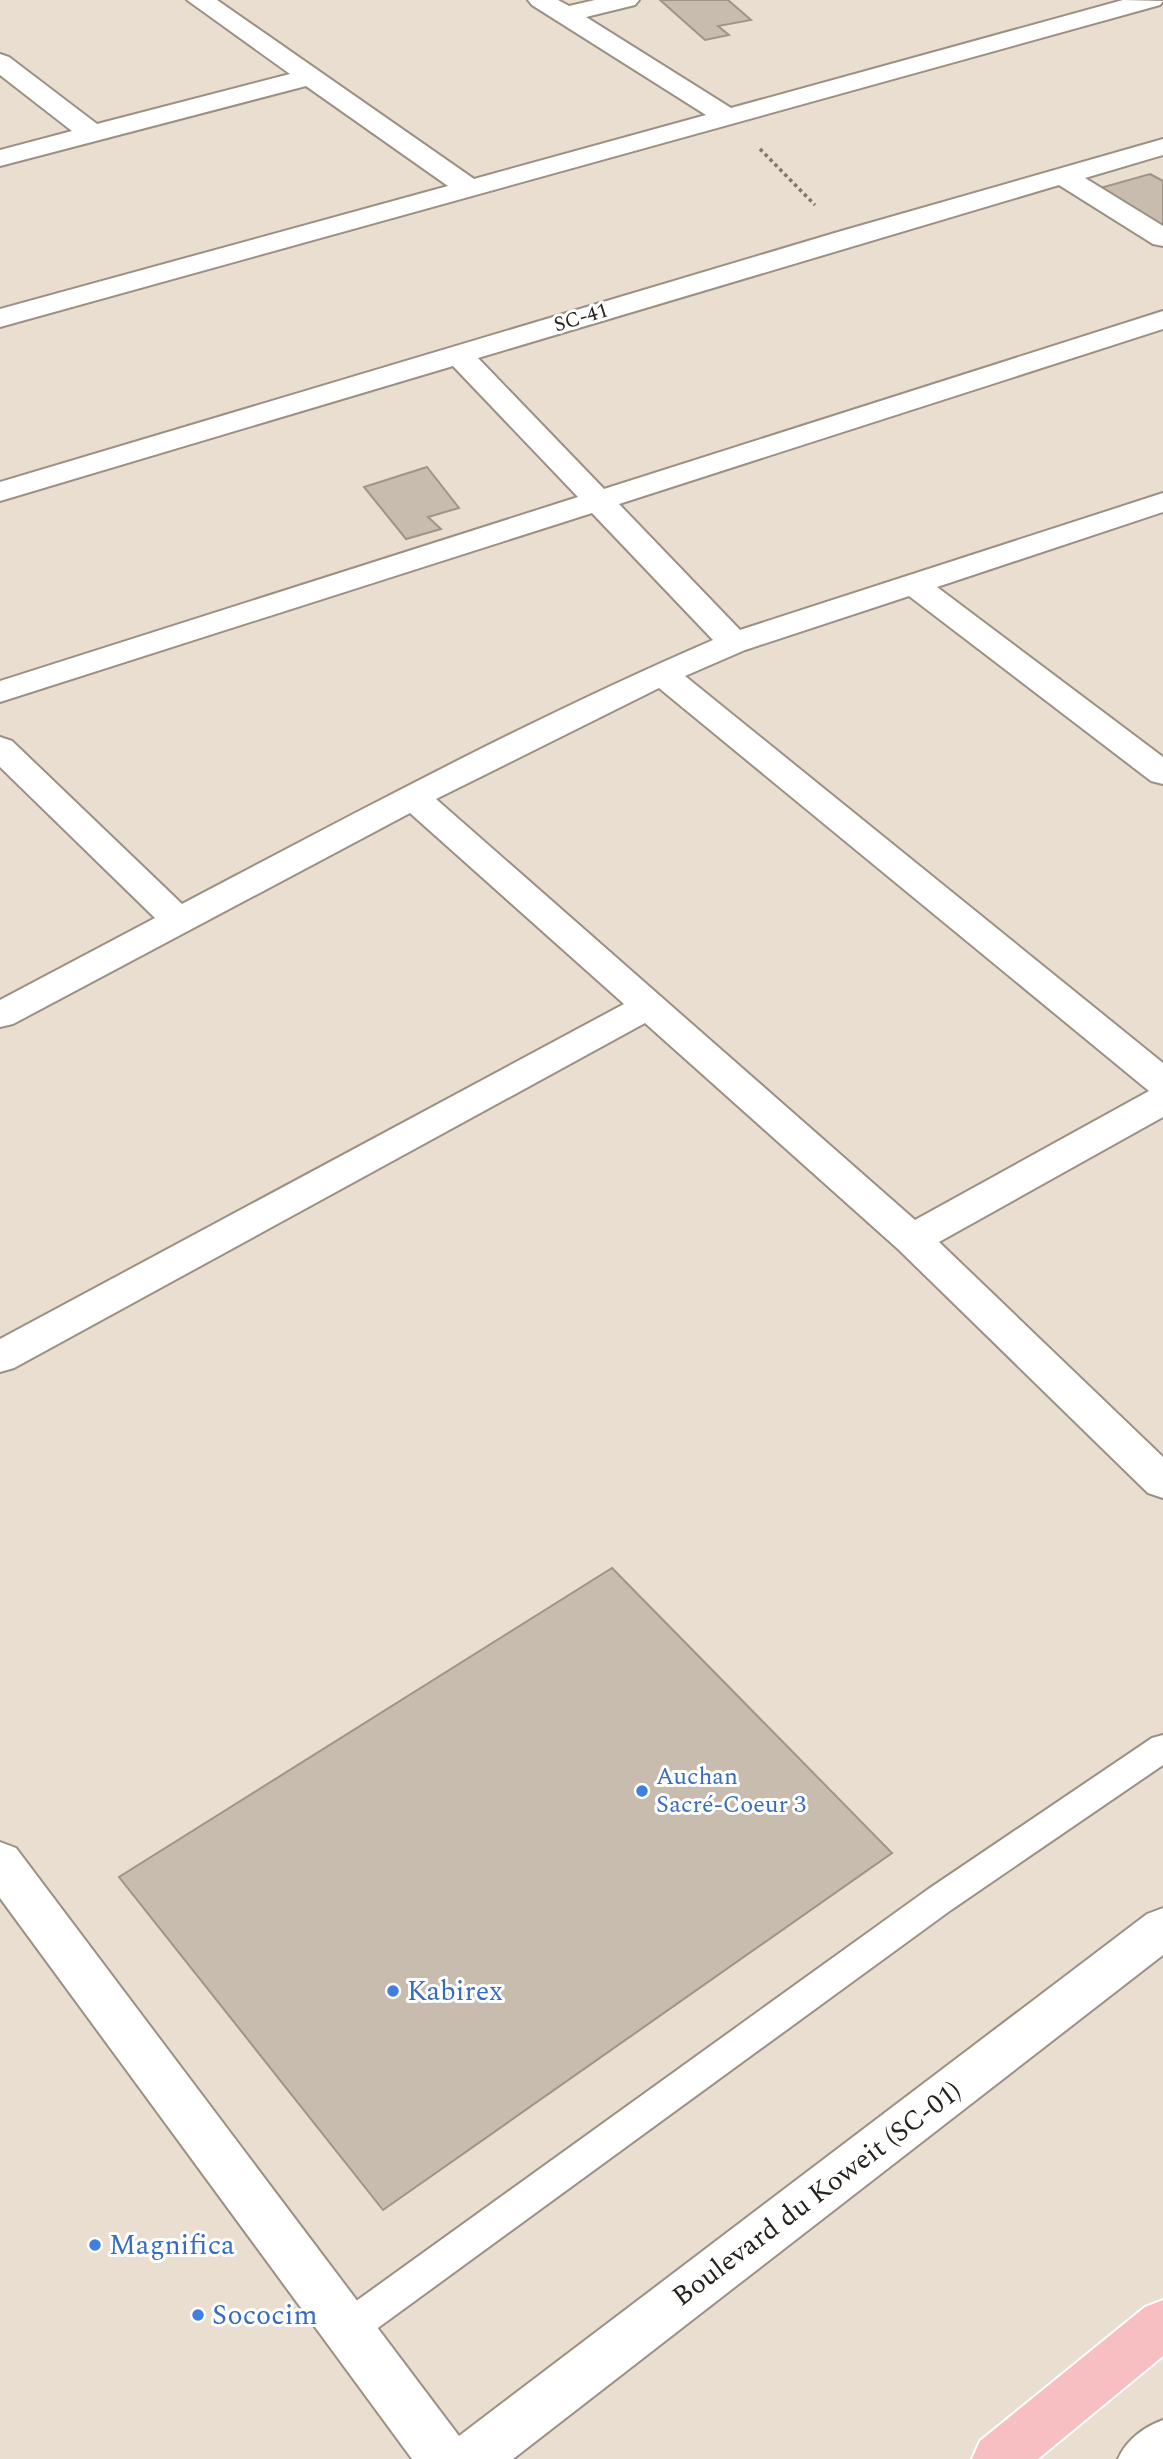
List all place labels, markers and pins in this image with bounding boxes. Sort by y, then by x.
place label: Auchan Sacré-Coeur 3 [656,1759,806,1823]
marker: Auchan Sacré-Coeur 3 [634,1783,650,1799]
place label: Kabirex [407,1970,503,2013]
marker: Kabirex [385,1983,401,1999]
place label: Magnifica [109,2224,235,2267]
marker: Magnifica [87,2237,103,2253]
place label: Sococim [212,2294,318,2337]
marker: Sococim [190,2307,206,2323]

